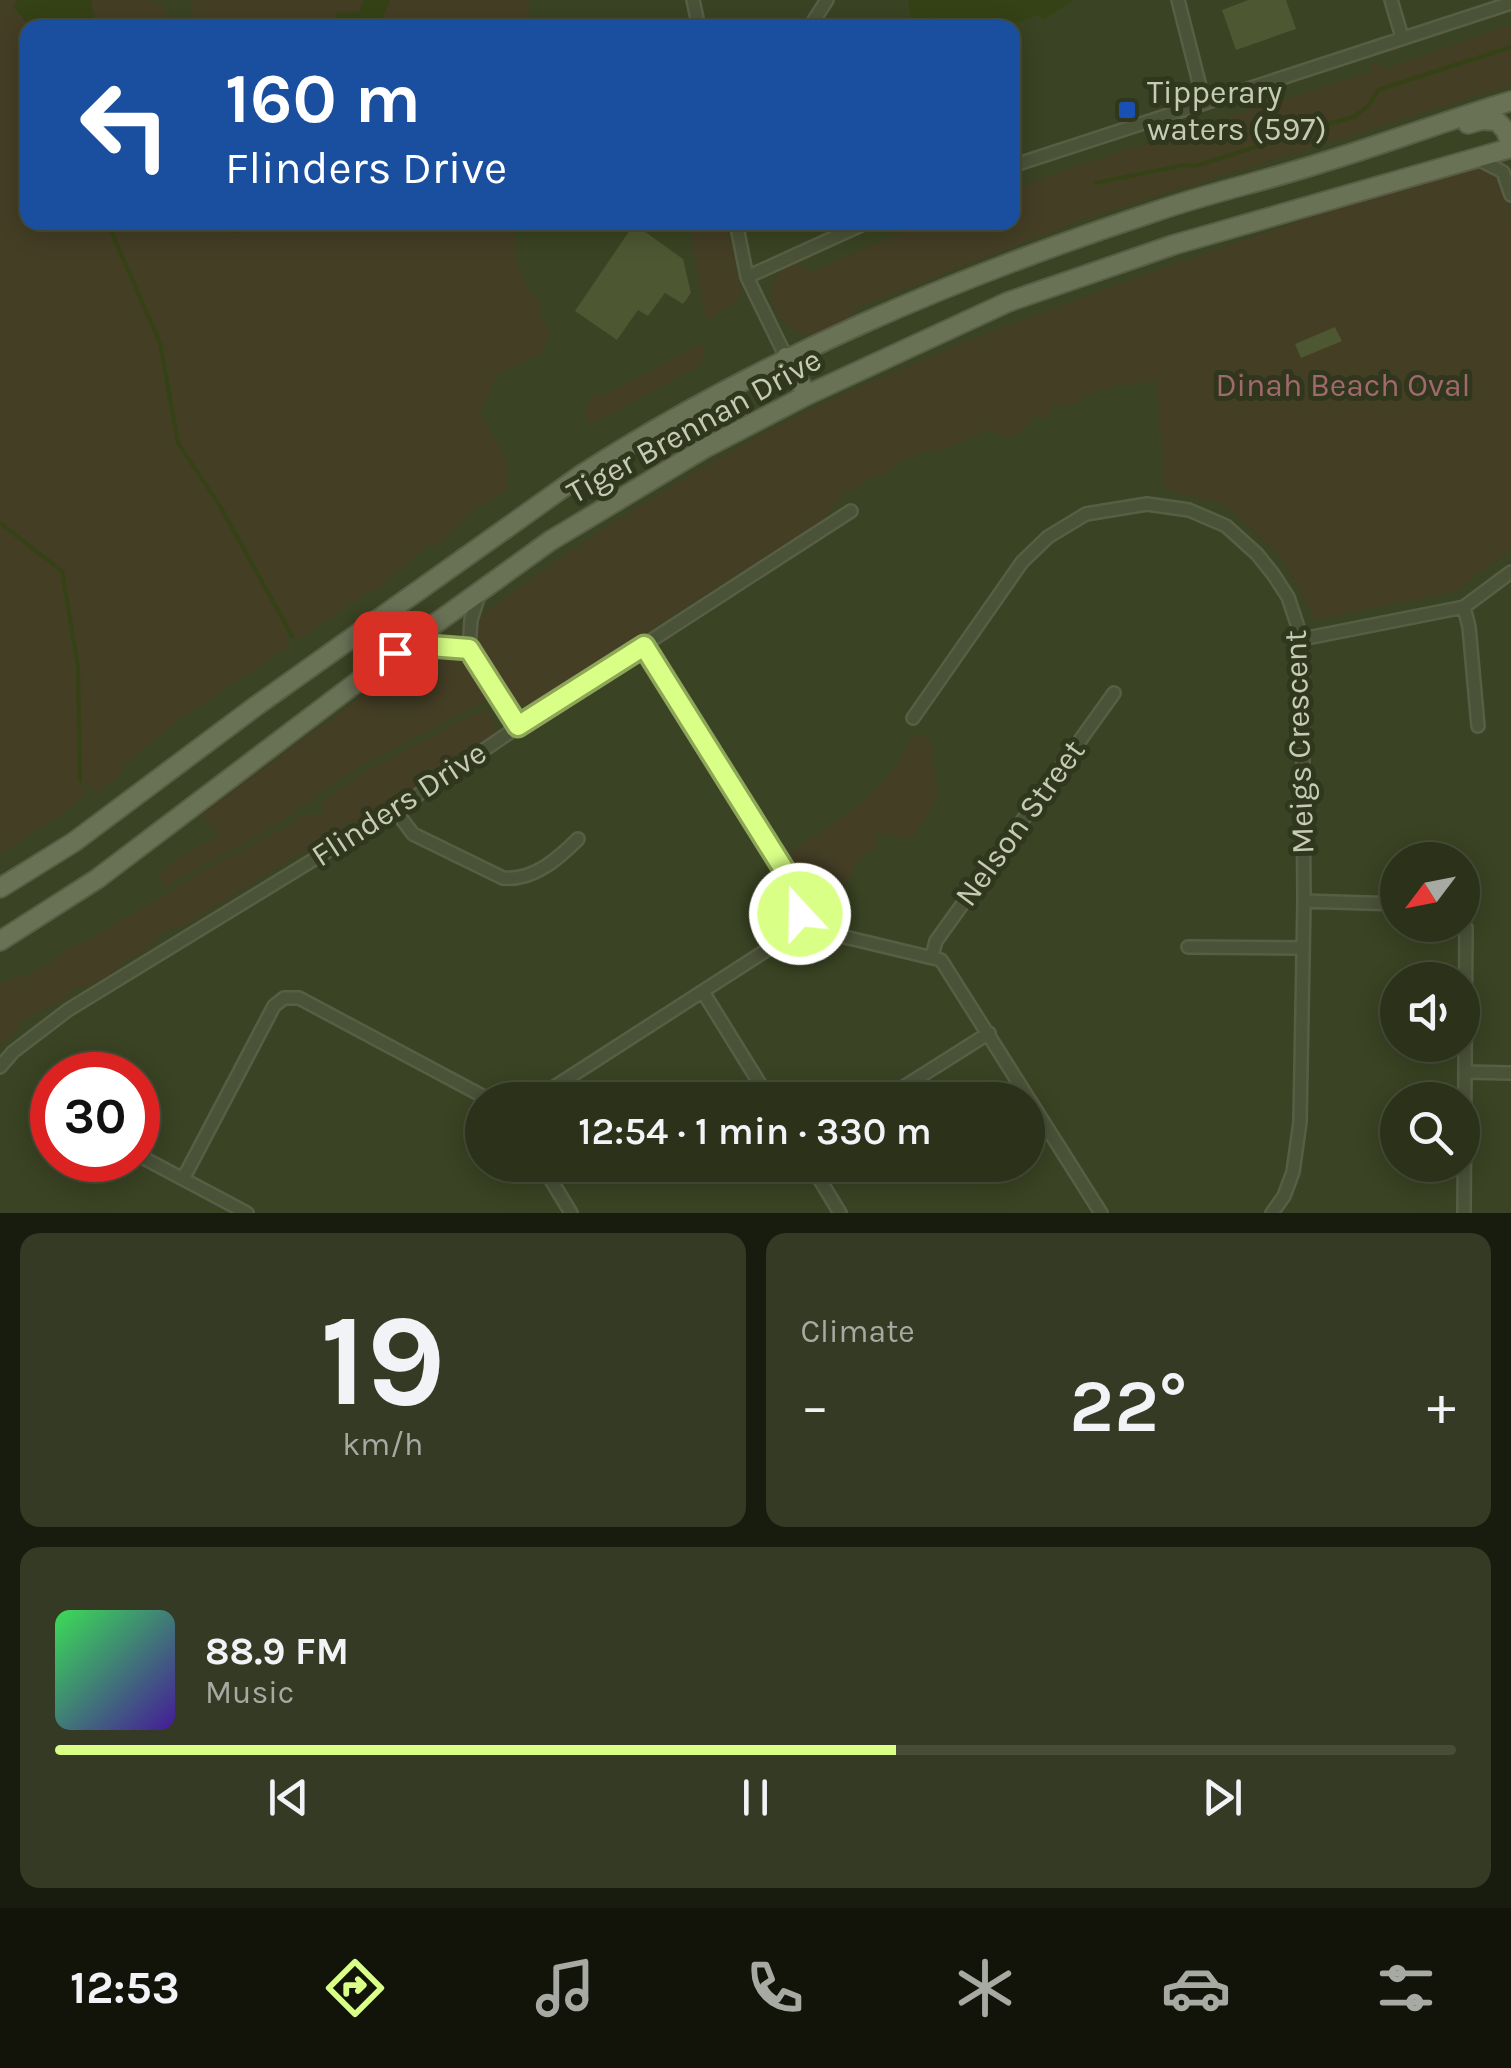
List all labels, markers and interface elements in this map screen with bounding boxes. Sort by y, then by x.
text: 160 m [225,58,421,140]
icon: left [60,60,190,190]
place label: Tipperary waters (597) [1147,74,1327,148]
marker: Tipperary waters (597) [1116,99,1138,121]
text: Flinders Drive [225,142,507,194]
street label: Tiger Brennan Drive [560,341,828,511]
park label: Dinah Beach Oval [1215,367,1471,404]
pin [353,611,438,696]
icon: arrive [368,626,423,681]
street label: Meigs Crescent [1277,629,1321,855]
street label: Nelson Street [947,733,1093,913]
street label: Flinders Drive [305,734,493,874]
north arrow [1380,842,1480,942]
map controls [1380,842,1480,1182]
position arrow [748,862,852,966]
button: sound [1380,962,1480,1062]
speed limit sign: 30 [30,1052,160,1182]
button: search [1380,1082,1480,1182]
text: 12:54 · 1 min · 330 m [578,1109,932,1154]
text: 19 [320,1285,446,1437]
text: Climate [801,1313,915,1350]
text: 22° [1069,1362,1187,1450]
text: − [801,1374,829,1438]
text: + [1427,1374,1456,1438]
text: km/h [342,1426,423,1463]
text: 88.9 FM [205,1629,349,1674]
text: Music [205,1674,294,1711]
icon: previous [261,1770,316,1825]
icon: pause [728,1770,783,1825]
icon: next [1195,1770,1250,1825]
icon: directions [320,1953,390,2023]
icon: music [530,1953,600,2023]
icon: phone [740,1953,810,2023]
icon: climate [950,1953,1020,2023]
icon: car [1161,1953,1231,2023]
icon: filters [1371,1953,1441,2023]
text: 12:53 [70,1962,180,2014]

